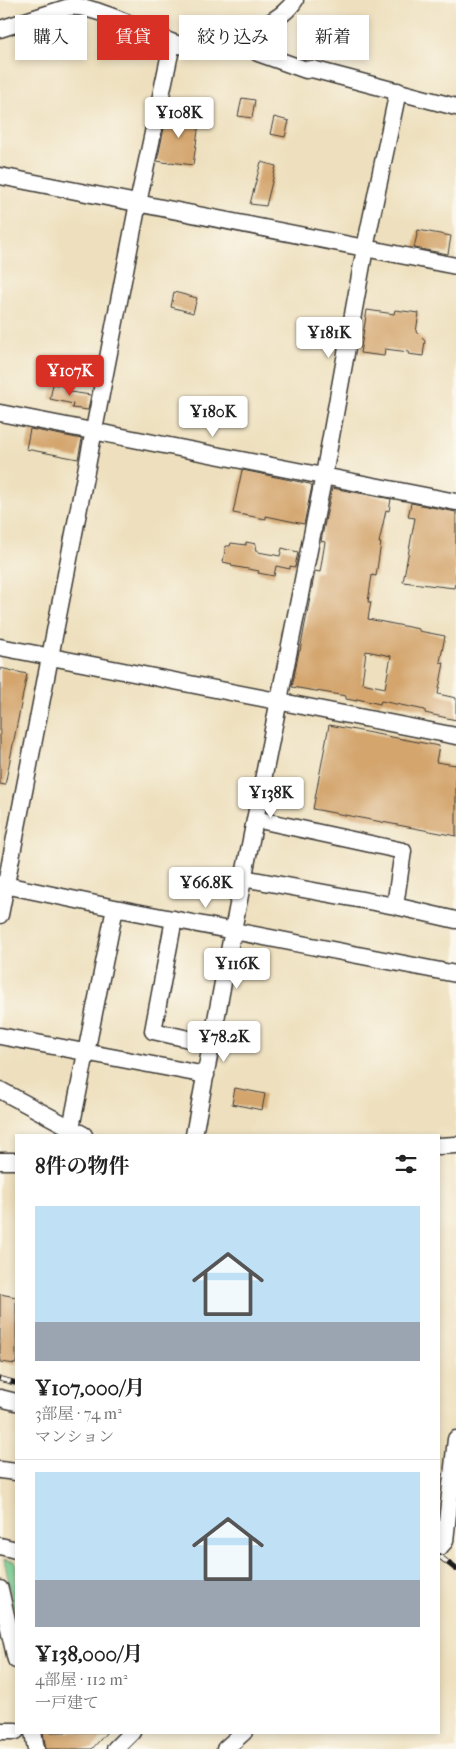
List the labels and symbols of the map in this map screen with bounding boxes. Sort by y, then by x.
pin: ¥108K [144,96,214,139]
pin: ¥181K [294,316,364,359]
pin: ¥107K [35,354,105,397]
pin: ¥180K [178,396,248,438]
pin: ¥138K [236,776,306,819]
pin: ¥66.8K [165,866,247,909]
pin: ¥116K [202,948,272,990]
pin: ¥78.2K [183,1020,265,1063]

